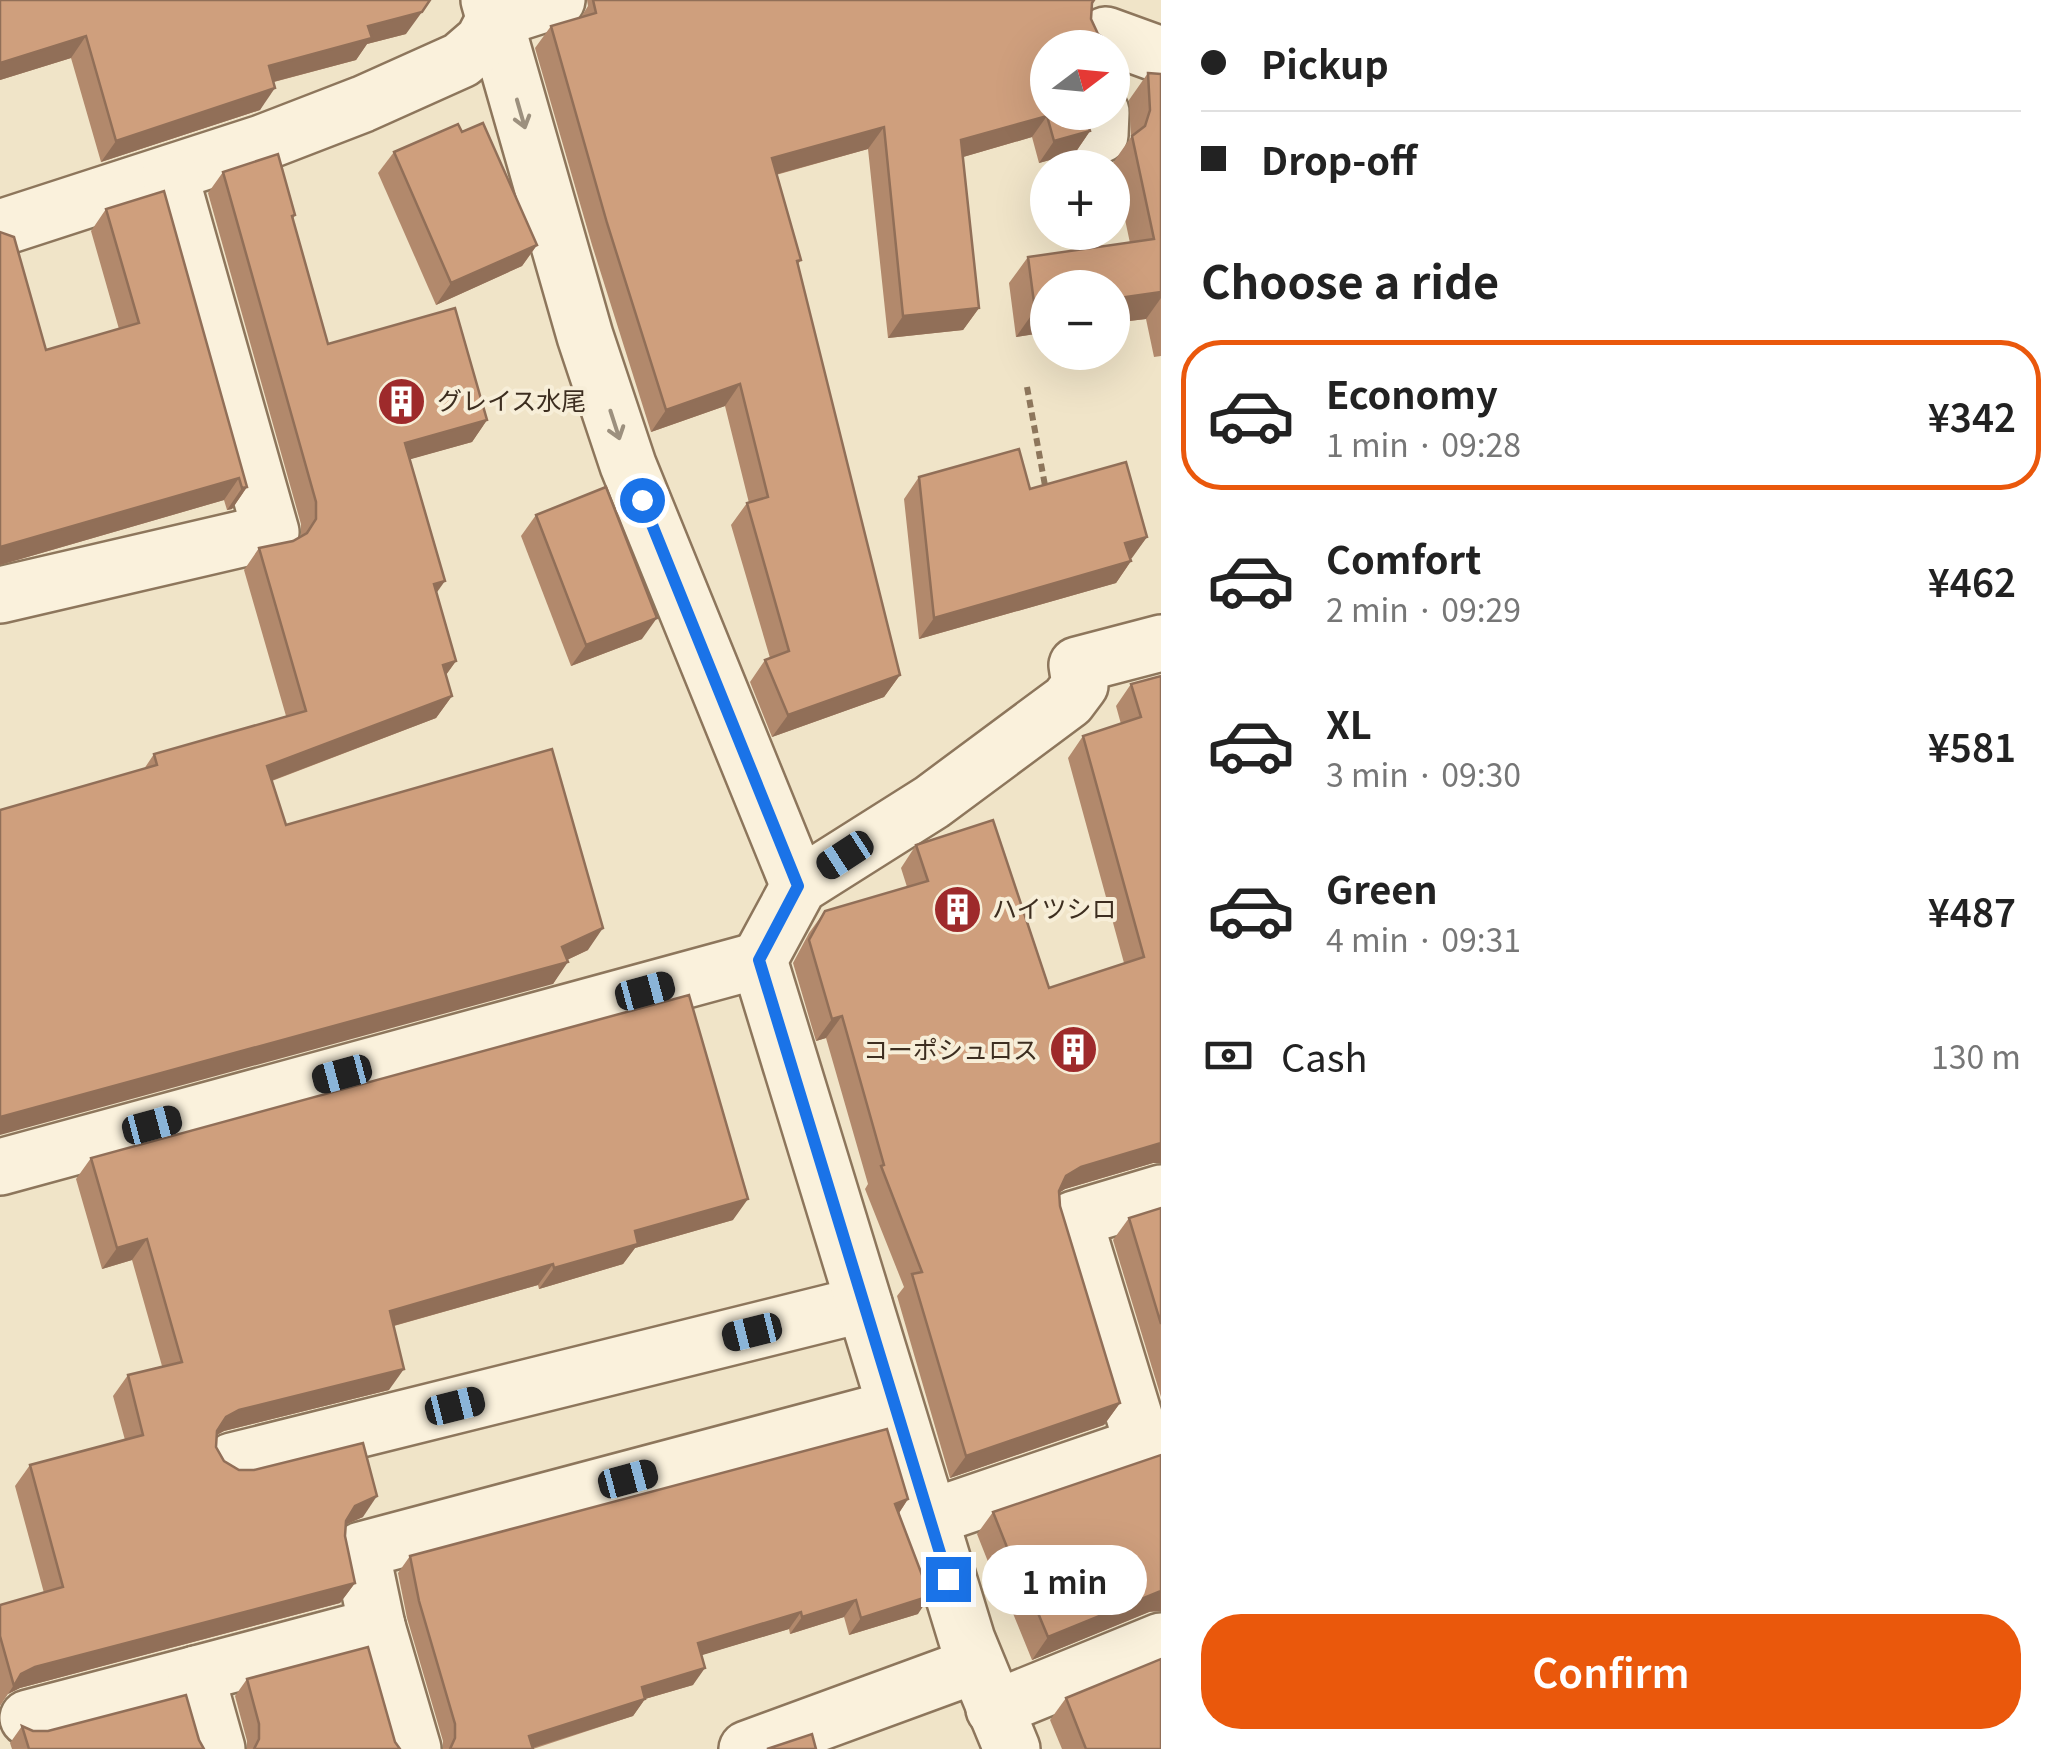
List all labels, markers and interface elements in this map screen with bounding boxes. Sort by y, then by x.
north arrow [1030,30,1130,130]
map controls [1030,30,1130,370]
text: Pickup [1261,35,1389,90]
one-way arrow [513,98,531,129]
text: Drop-off [1261,131,1417,186]
button: + [1030,150,1130,250]
text: Choose a ride [1201,247,1499,312]
button: − [1030,270,1130,370]
text: Economy [1326,365,1498,420]
icon: car [1206,370,1296,460]
building icon: グレイス水尾 [376,375,428,427]
place label: グレイス水尾 [437,381,586,417]
text: ¥342 [1928,388,2016,443]
one-way arrow [607,408,625,440]
text: 1 min · 09:28 [1326,420,1521,466]
route start [620,478,665,523]
text: Comfort [1326,530,1481,585]
icon: car [1206,535,1296,625]
text: ¥462 [1928,553,2016,608]
text: 2 min · 09:29 [1326,585,1521,631]
text: XL [1326,695,1372,750]
icon: car [1206,700,1296,790]
text: ¥581 [1928,718,2016,773]
text: 3 min · 09:30 [1326,750,1521,796]
car [812,826,878,884]
text: Green [1326,860,1438,915]
icon: car [1206,865,1296,955]
building icon: ハイツシロ [931,883,983,935]
text: ¥487 [1928,883,2016,938]
place label: ハイツシロ [992,889,1117,925]
text: 4 min · 09:31 [1326,915,1521,961]
car [612,969,678,1013]
building icon: コーポシュロス [1047,1024,1099,1076]
icon: cash [1201,1028,1256,1083]
text: Cash [1281,1028,1368,1083]
place label: コーポシュロス [863,1030,1038,1066]
text: 130 m [1931,1032,2021,1078]
car [309,1052,375,1096]
car [119,1103,185,1147]
car [719,1310,785,1354]
car [422,1384,488,1428]
car [595,1457,661,1501]
callout: 1 min [983,1544,1148,1614]
route end [926,1557,971,1602]
text: 1 min [1022,1557,1107,1603]
button: Confirm [1201,1614,2021,1729]

